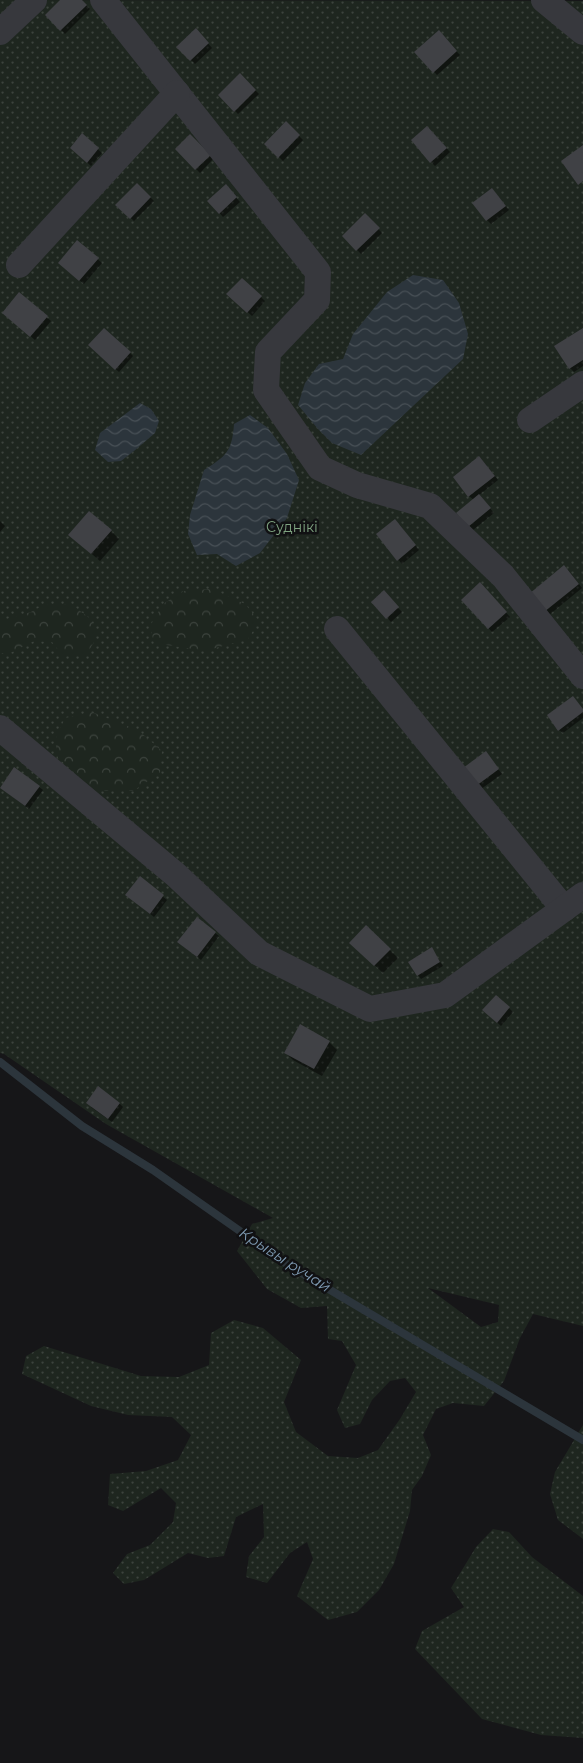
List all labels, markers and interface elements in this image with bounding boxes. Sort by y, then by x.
park label: Суднікі [266,518,318,536]
water label: Крывы ручай [236,1223,335,1296]

